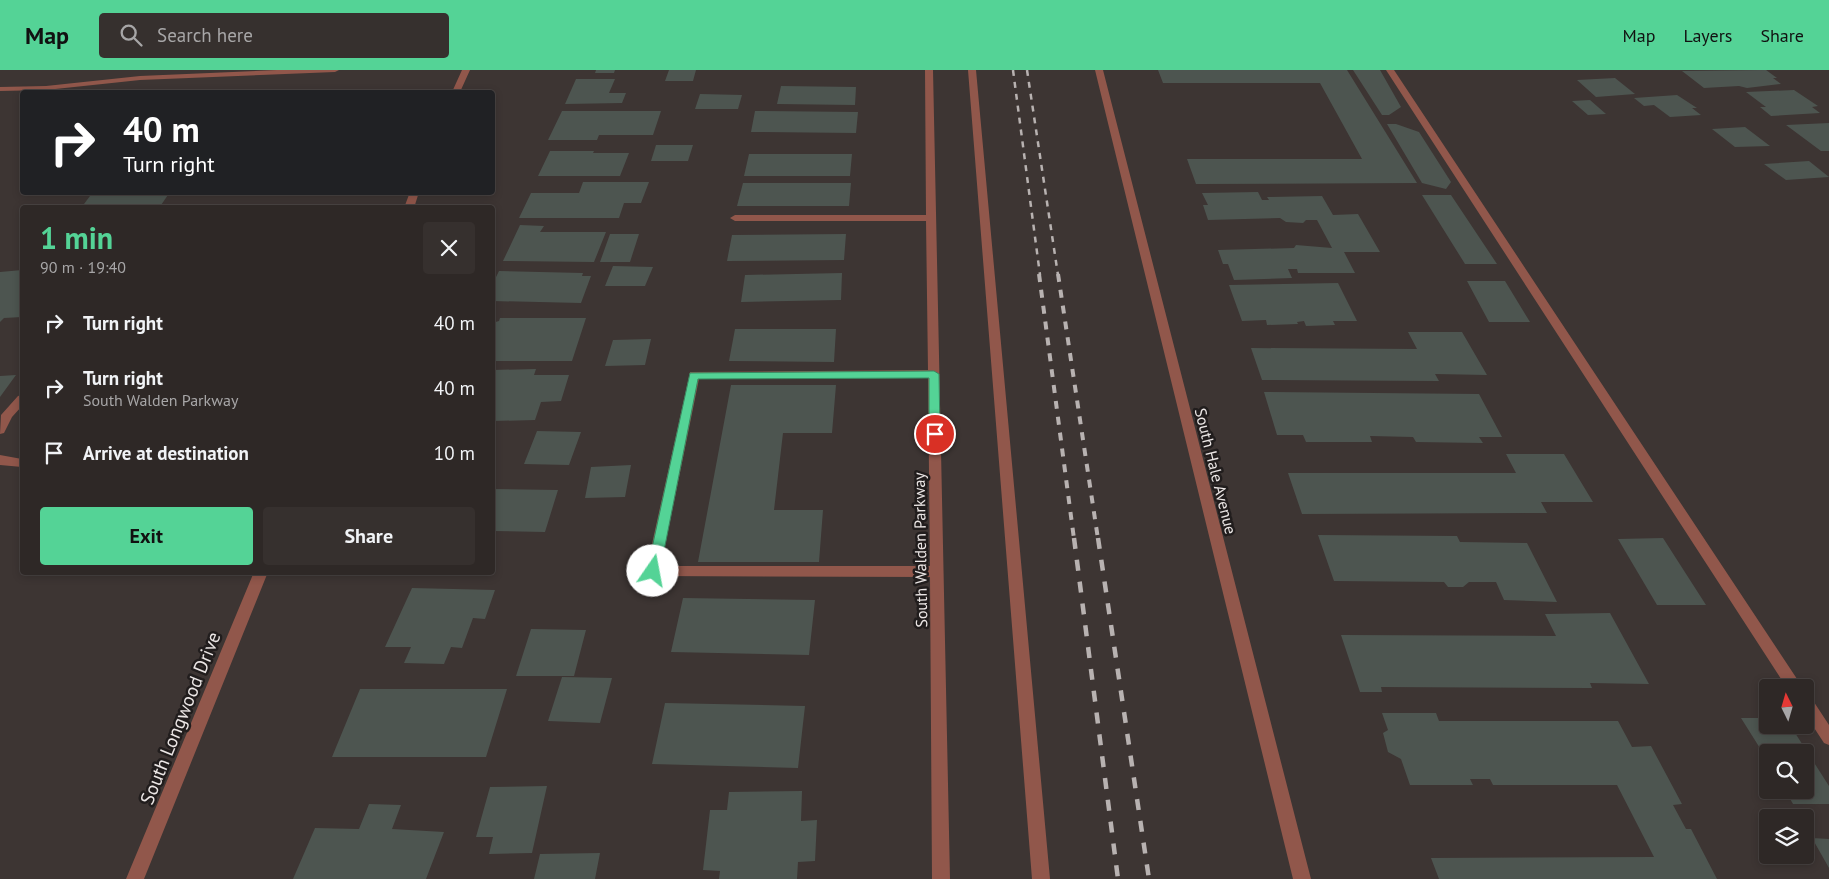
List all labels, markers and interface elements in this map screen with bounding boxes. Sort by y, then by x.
search box [99,13,449,58]
text: Map [25,20,69,51]
icon: search [117,21,145,49]
text: Search here [157,23,253,47]
text: Map [1623,24,1655,47]
text: Layers [1683,24,1732,47]
text: Share [1760,24,1804,47]
text: 40 m [123,106,200,152]
icon: right [40,110,105,175]
text: Turn right [123,150,215,178]
text: 1 min [40,218,113,257]
button: close [423,222,475,274]
text: 90 m · 19:40 [40,257,126,277]
icon: right [40,309,68,337]
text: Turn right [83,311,163,335]
text: 40 m [434,311,475,335]
text: Turn right [83,366,163,390]
icon: right [40,374,68,402]
text: 40 m [434,376,475,400]
text: South Walden Parkway [83,390,238,410]
street label: South Hale Avenue [1191,406,1241,536]
pin [914,413,956,455]
icon: arrive [921,420,949,448]
icon: arrive [40,439,68,467]
text: Arrive at destination [83,441,249,465]
text: 10 m [434,441,475,465]
street label: South Walden Parkway [909,472,931,628]
button: Exit [40,507,253,565]
button: Share [263,507,475,565]
position arrow [626,544,678,596]
street label: South Longwood Drive [134,628,226,808]
north arrow [1759,679,1814,734]
map controls [1759,679,1814,864]
button: search [1759,744,1814,799]
button: layers [1759,809,1814,864]

